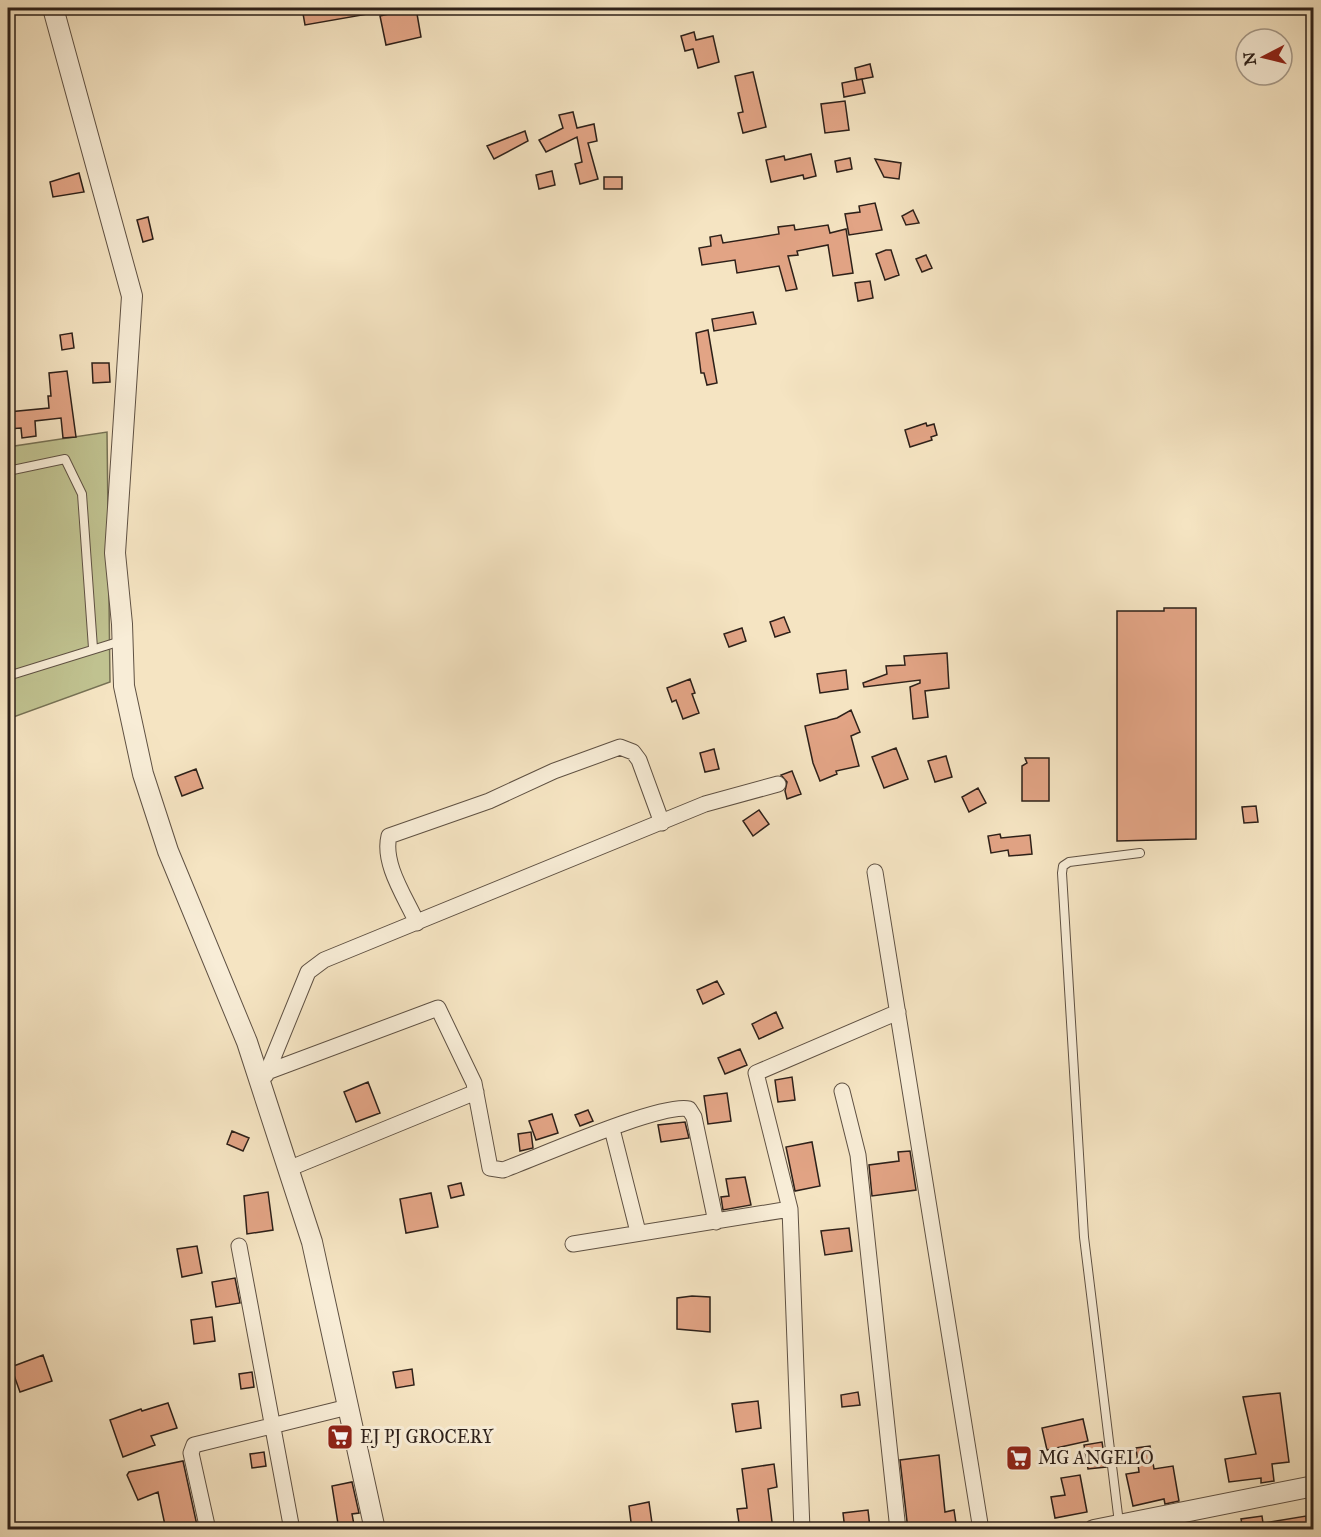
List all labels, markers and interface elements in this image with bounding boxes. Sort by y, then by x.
north arrow [1234,27,1294,87]
text: N [1239,50,1260,67]
supermarket icon: EJ PJ GROCERY [325,1422,355,1452]
place label: EJ PJ GROCERY [360,1426,494,1449]
supermarket icon: MG ANGELO [1004,1443,1034,1473]
place label: MG ANGELO [1038,1447,1154,1469]

